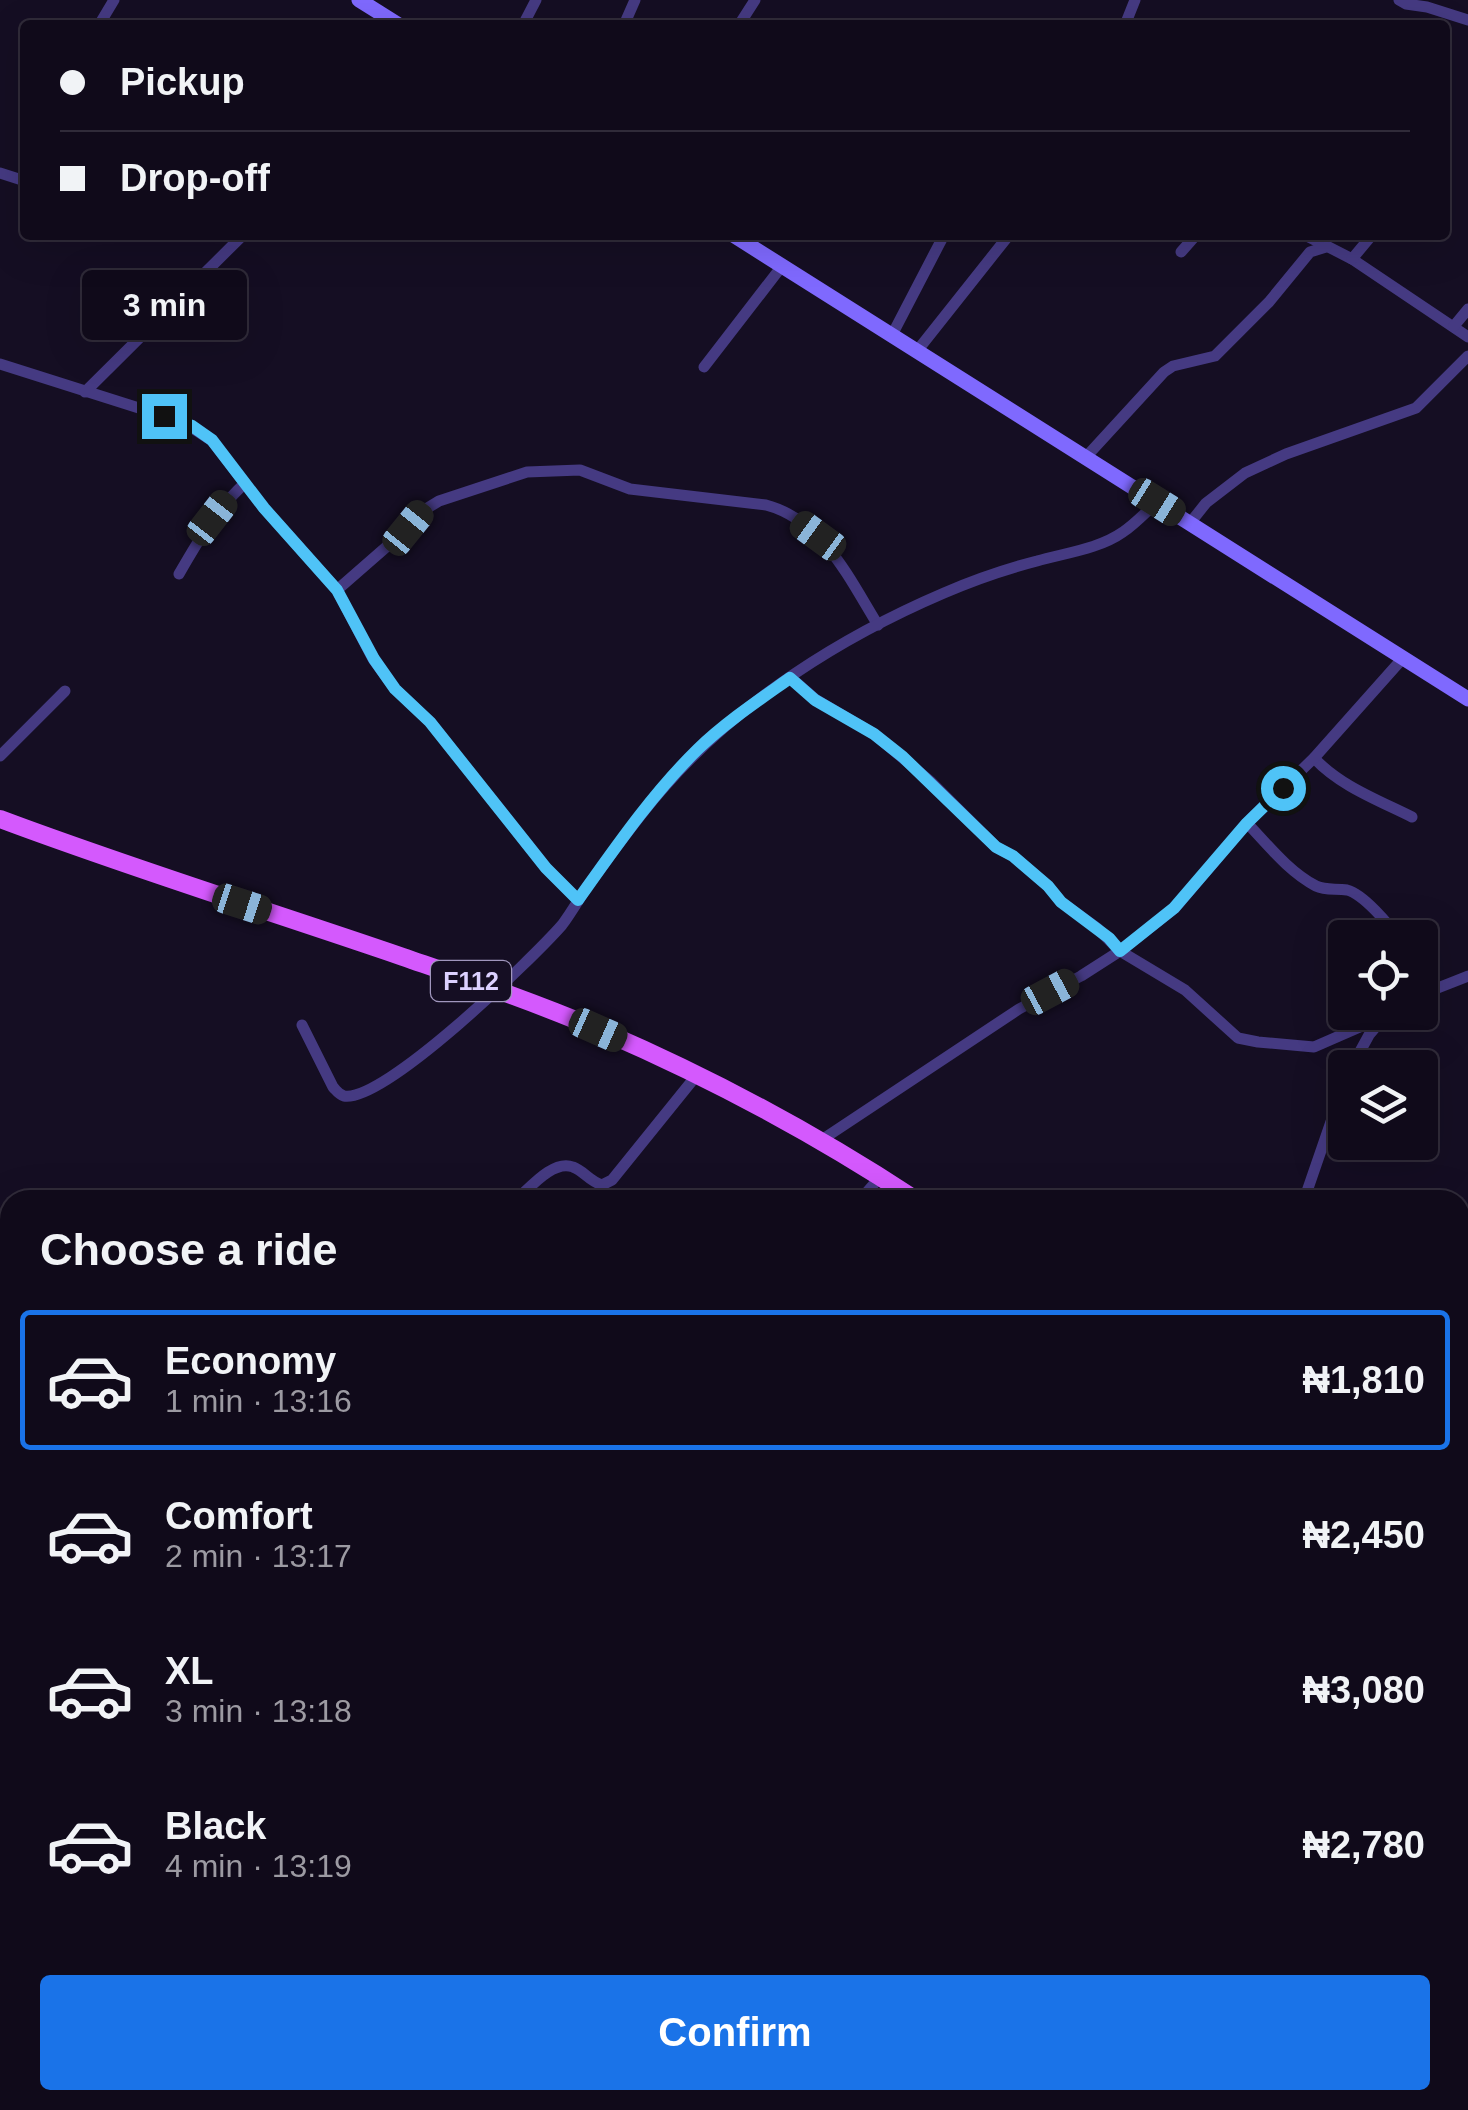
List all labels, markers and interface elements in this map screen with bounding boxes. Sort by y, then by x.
text: Pickup [120,61,245,103]
text: Drop-off [120,157,270,199]
callout: 3 min [81,271,246,341]
text: 3 min [123,287,206,323]
route end [142,394,187,439]
car [1124,473,1190,531]
car [182,485,242,551]
car [377,495,439,561]
car [785,506,851,566]
route start [1261,766,1306,811]
car [209,880,275,928]
map controls [1328,920,1438,1160]
button: locate [1328,920,1438,1030]
road number: F112 [431,961,511,1001]
car [1016,965,1084,1019]
car [564,1004,632,1056]
button: layers [1328,1050,1438,1160]
text: Choose a ride [40,1224,338,1275]
icon: car [45,1335,135,1425]
text: Economy [165,1340,336,1382]
text: ₦1,810 [1302,1359,1425,1401]
text: 1 min · 13:16 [165,1383,352,1419]
icon: car [45,1490,135,1580]
text: Comfort [165,1495,313,1537]
text: ₦2,450 [1302,1514,1425,1556]
text: 2 min · 13:17 [165,1538,352,1574]
icon: car [45,1645,135,1735]
text: XL [165,1650,214,1692]
text: ₦3,080 [1302,1669,1425,1711]
text: 3 min · 13:18 [165,1693,352,1729]
icon: car [45,1800,135,1890]
text: Black [165,1805,266,1847]
text: ₦2,780 [1302,1824,1425,1866]
text: 4 min · 13:19 [165,1848,352,1884]
button: Confirm [40,1975,1430,2090]

